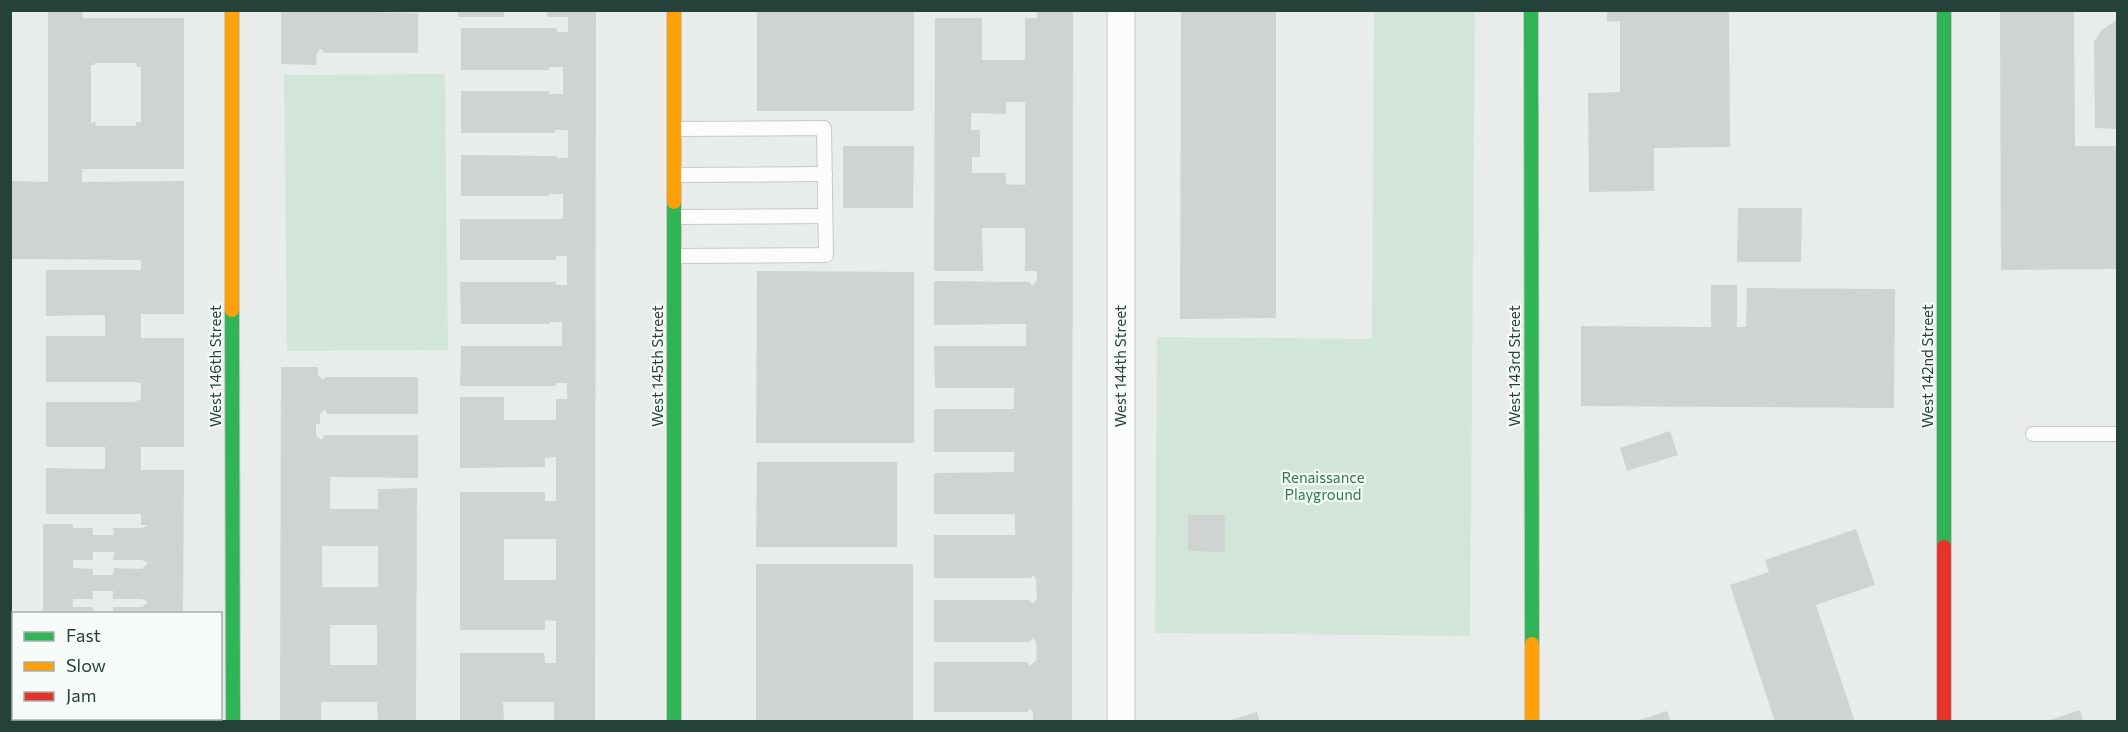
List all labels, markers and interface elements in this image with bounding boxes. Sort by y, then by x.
street label: West 142nd Street [1918,304,1936,428]
street label: West 146th Street [206,305,224,427]
street label: West 145th Street [648,305,666,427]
street label: West 144th Street [1111,305,1129,427]
street label: West 143rd Street [1505,305,1523,427]
park label: Renaissance Playground [1281,468,1365,503]
legend [12,612,222,720]
text: Fast [66,624,101,646]
text: Slow [66,654,106,676]
text: Jam [66,684,96,706]

